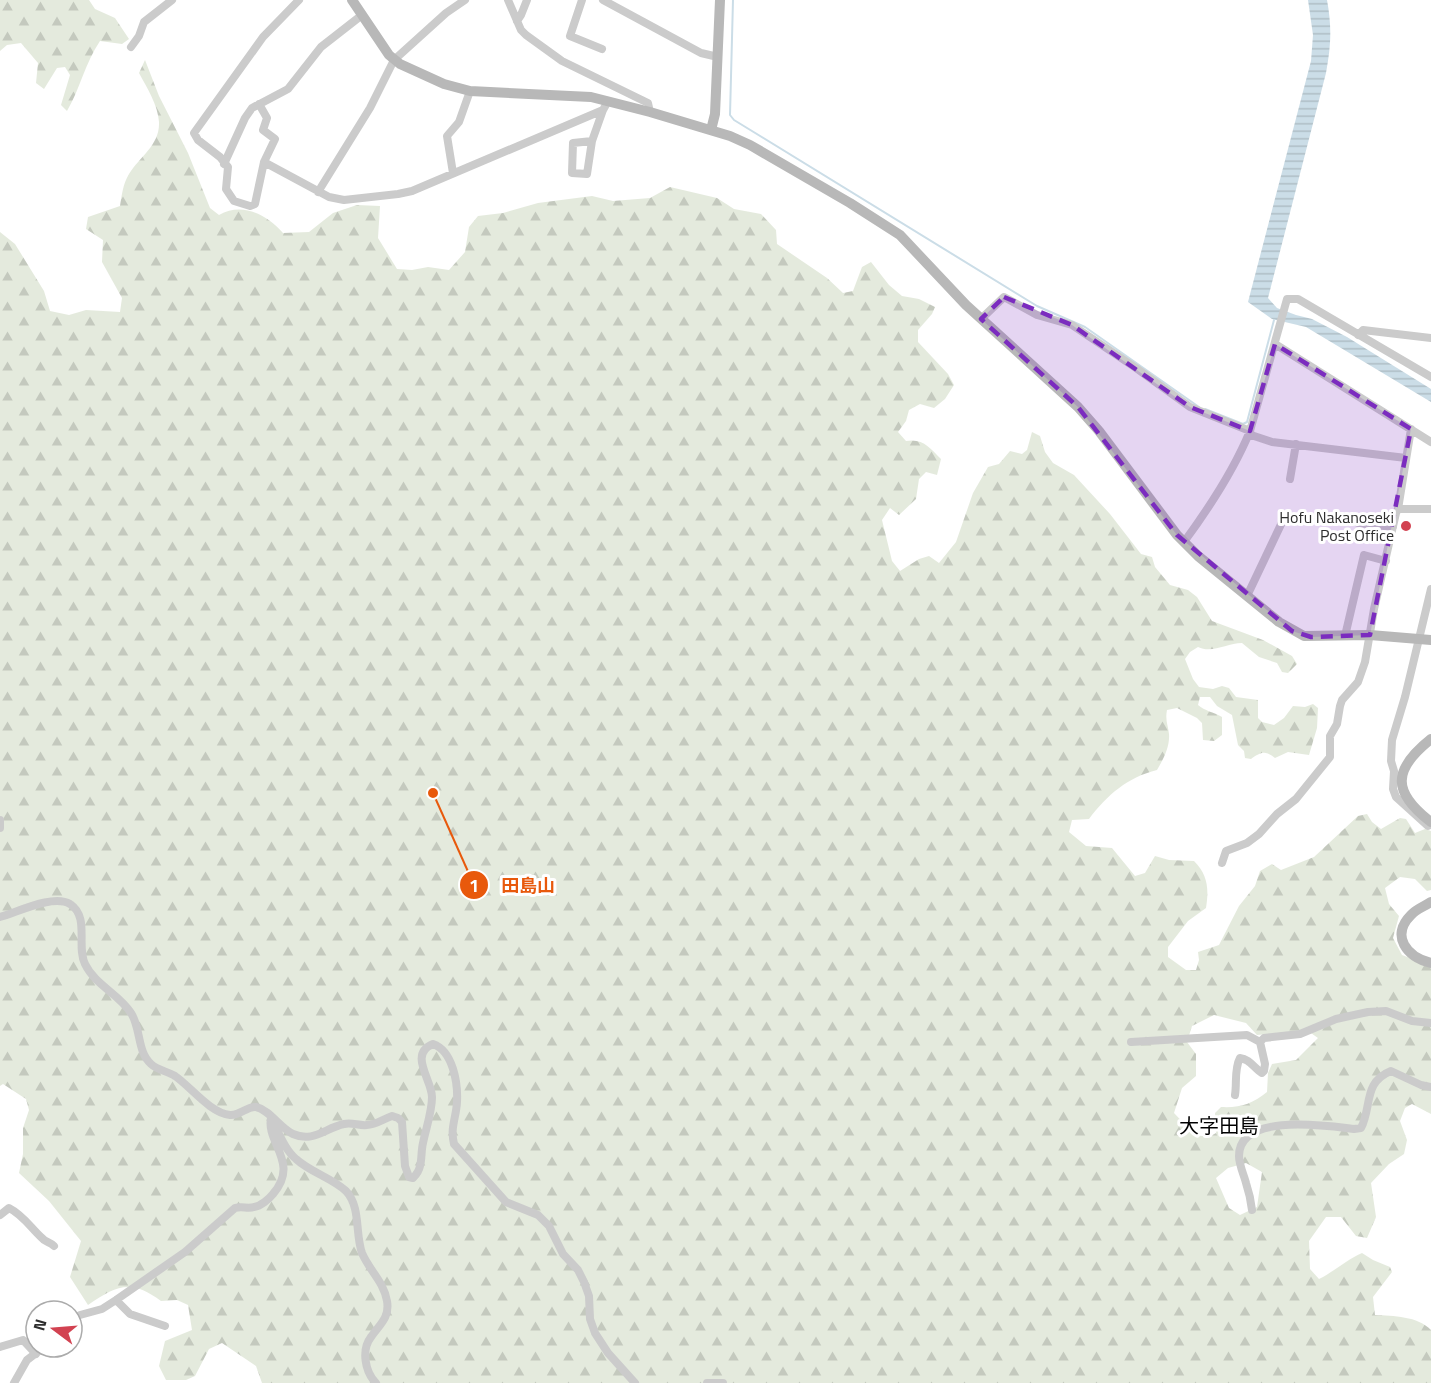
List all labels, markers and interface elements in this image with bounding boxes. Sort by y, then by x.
place label: Hofu Nakanoseki Post Office [1279,505,1394,547]
marker: Hofu Nakanoseki Post Office [1399,519,1413,533]
callout: 田島山 [459,867,567,903]
text: 1 [469,872,479,899]
text: 田島山 [501,872,555,899]
district label: 大字田島 [1179,1110,1259,1141]
north arrow [24,1299,84,1359]
text: N [27,1316,53,1334]

